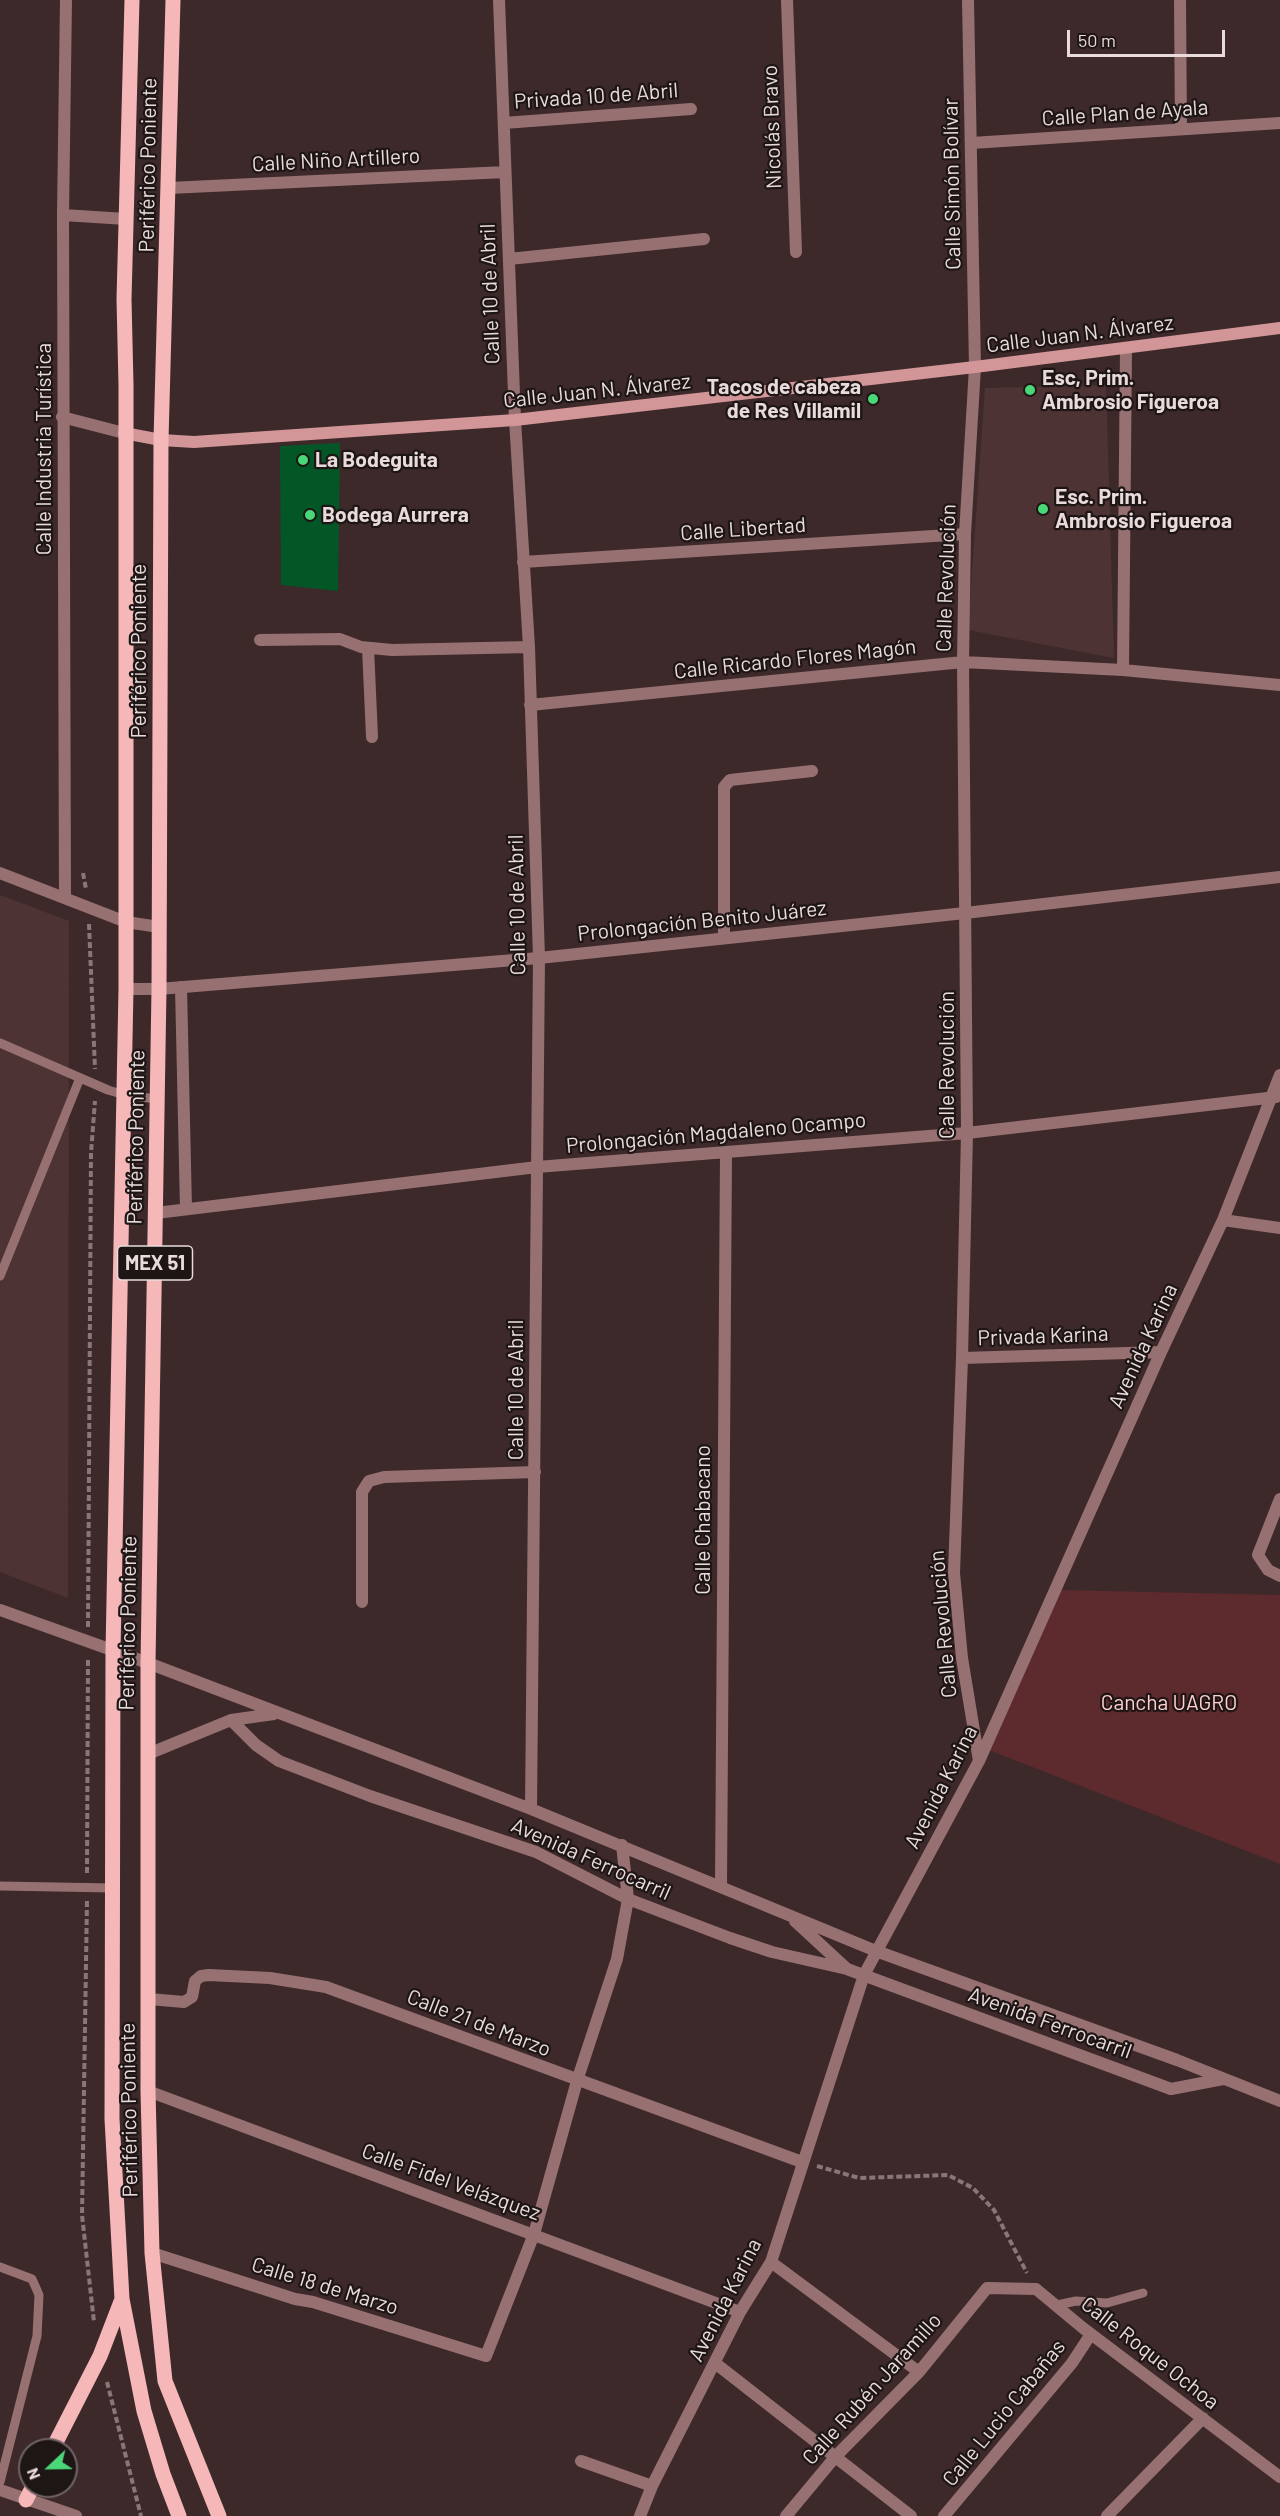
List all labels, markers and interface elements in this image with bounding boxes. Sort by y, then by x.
scale bar [1070,18,1228,56]
text: 50 m [1078,29,1116,51]
street label: Nicolás Bravo [757,65,787,189]
street label: Periférico Poniente [134,77,162,253]
street label: Privada 10 de Abril [513,78,679,114]
street label: Calle Plan de Ayala [1041,95,1209,131]
street label: Calle Simón Bolívar [938,98,966,270]
street label: Calle Niño Artillero [251,143,421,177]
street label: Calle 10 de Abril [475,223,505,365]
street label: Calle Juan N. Álvarez [985,310,1175,358]
street label: Calle Industria Turística [31,343,57,555]
place label: Esc, Prim. Ambrosio Figueroa [1042,365,1219,415]
street label: Calle Juan N. Álvarez [502,369,692,413]
place label: Tacos de cabeza de Res Villamil [707,374,861,424]
marker: Esc, Prim. Ambrosio Figueroa [1023,383,1037,397]
marker: Tacos de cabeza de Res Villamil [866,392,880,406]
place label: La Bodeguita [315,447,438,473]
marker: La Bodeguita [296,453,310,467]
place label: Esc. Prim. Ambrosio Figueroa [1055,484,1232,534]
place label: Bodega Aurrera [322,502,469,528]
marker: Esc. Prim. Ambrosio Figueroa [1036,502,1050,516]
street label: Calle Revolución [931,504,961,652]
marker: Bodega Aurrera [303,508,317,522]
street label: Calle Libertad [679,512,807,546]
street label: Periférico Poniente [126,564,152,738]
street label: Calle Ricardo Flores Magón [673,634,917,684]
street label: Calle 10 de Abril [503,834,531,976]
street label: Prolongación Benito Juárez [576,895,828,947]
street label: Calle Revolución [934,991,960,1139]
street label: Periférico Poniente [122,1049,150,1225]
street label: Prolongación Magdaleno Ocampo [565,1107,867,1159]
road number: MEX 51 [118,1246,192,1280]
street label: Avenida Karina [1103,1280,1183,1412]
street label: Calle 10 de Abril [503,1320,529,1460]
street label: Privada Karina [977,1321,1109,1351]
street label: Calle Chabacano [690,1445,716,1595]
street label: Periférico Poniente [114,1535,142,1711]
street label: Calle Revolución [924,1549,962,1699]
park label: Cancha UAGRO [1101,1690,1237,1716]
street label: Avenida Karina [899,1721,983,1853]
street label: Avenida Ferrocarril [507,1812,675,1906]
street label: Avenida Ferrocarril [965,1982,1135,2064]
street label: Calle 21 de Marzo [404,1984,554,2062]
street label: Periférico Poniente [115,2022,143,2198]
street label: Calle Fidel Velázquez [358,2138,544,2226]
street label: Avenida Karina [683,2234,767,2366]
street label: Calle 18 de Marzo [249,2252,401,2320]
street label: Calle Roque Ochoa [1076,2291,1224,2415]
street label: Calle Rubén Jaramillo [797,2308,947,2470]
street label: Calle Lucio Cabañas [937,2335,1071,2491]
north arrow [18,2438,78,2498]
text: N [22,2466,44,2483]

